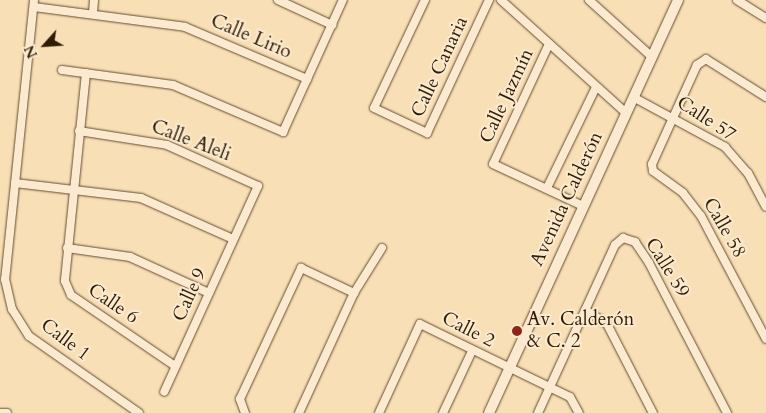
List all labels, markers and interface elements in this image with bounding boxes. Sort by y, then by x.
street label: Calle Lirio [207,10,295,64]
street label: Calle Canaria [407,13,473,121]
north arrow [20,20,70,70]
text: N [20,42,42,61]
street label: Calle Jazmín [475,45,539,147]
street label: Calle 57 [672,92,740,146]
street label: Calle Aleli [148,115,234,167]
street label: Avenida Calderón [526,128,608,270]
street label: Calle 58 [698,194,750,262]
street label: Calle 59 [640,234,694,302]
street label: Calle 9 [168,265,212,325]
street label: Calle 6 [83,279,143,329]
street label: Calle 2 [438,307,498,353]
place label: Av. Calderón & C. 2 [527,309,634,353]
street label: Calle 1 [36,314,94,366]
marker: Av. Calderón & C. 2 [511,325,523,337]

